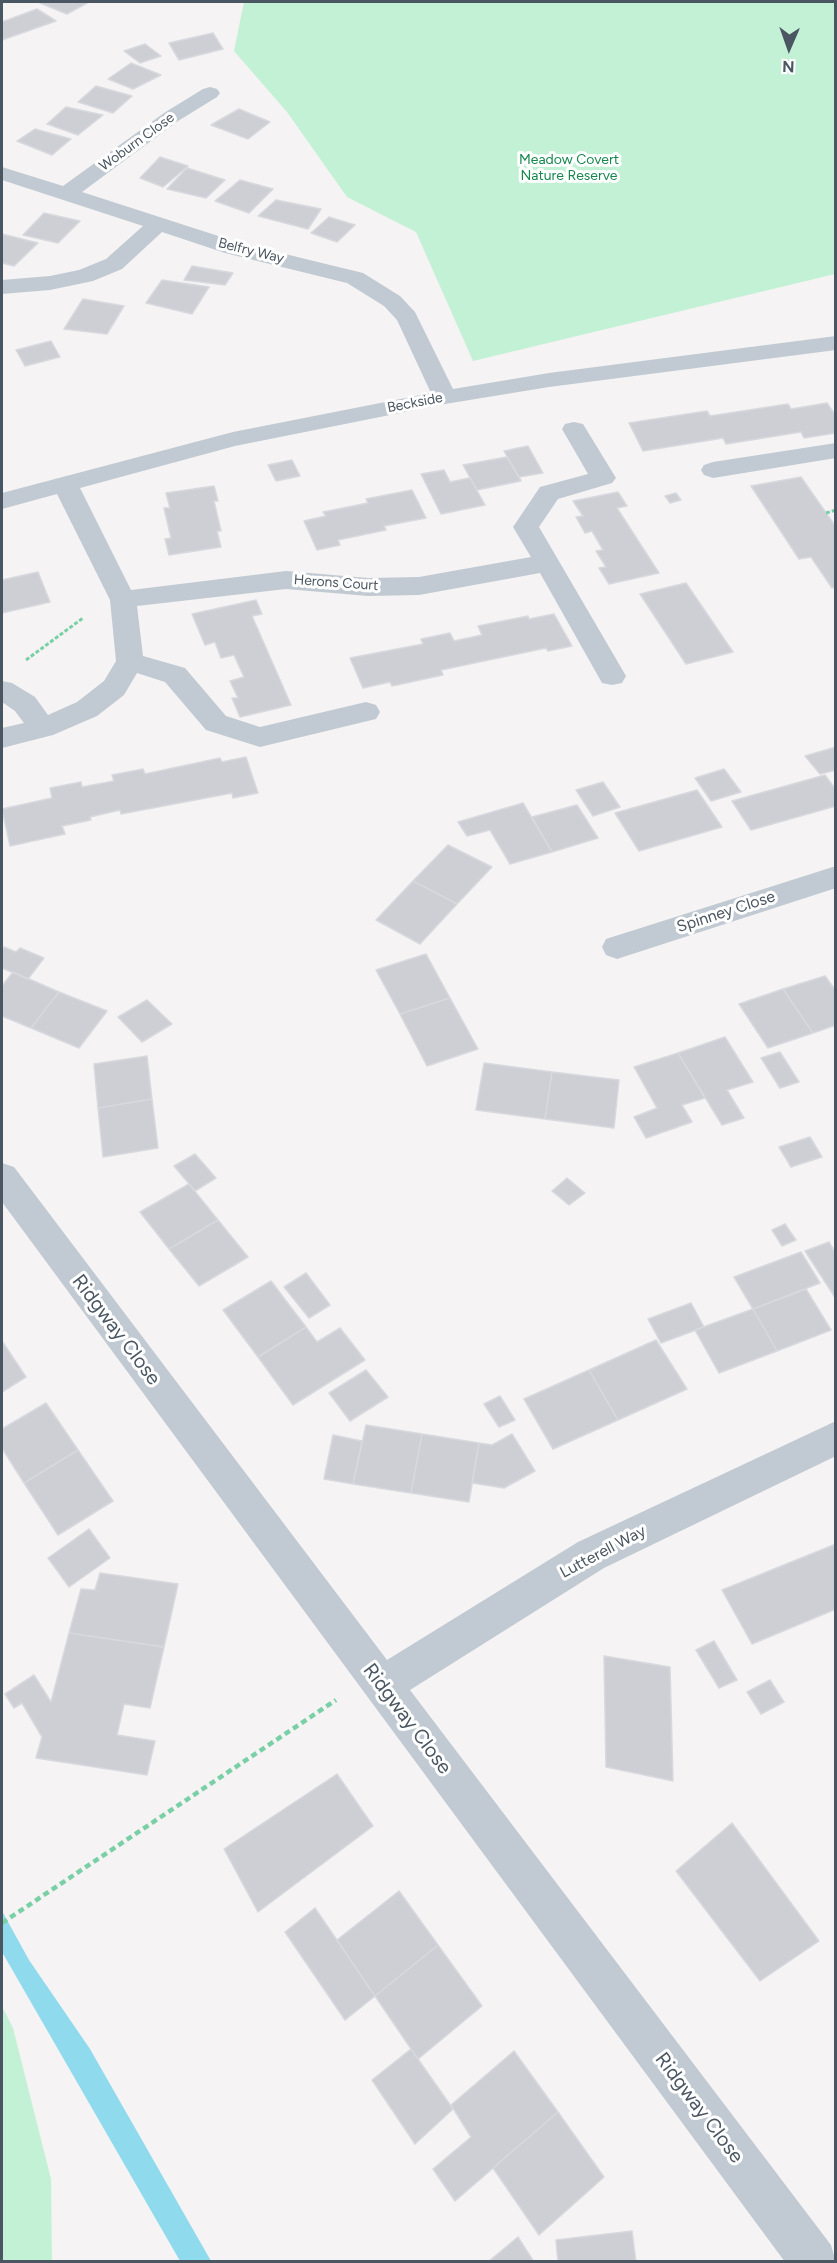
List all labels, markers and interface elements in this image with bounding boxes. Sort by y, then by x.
north arrow [759,18,819,78]
text: N [782,57,795,76]
street label: Woburn Close [96,109,178,175]
park label: Meadow Covert Nature Reserve [519,152,619,184]
street label: Belfry Way [216,235,286,267]
street label: Beckside [386,389,444,417]
street label: Herons Court [293,572,379,594]
street label: Spinney Close [674,887,778,937]
street label: Ridgway Close [67,1270,165,1390]
street label: Lutterell Way [557,1521,649,1583]
street label: Ridgway Close [358,1659,456,1779]
street label: Ridgway Close [650,2048,748,2168]

